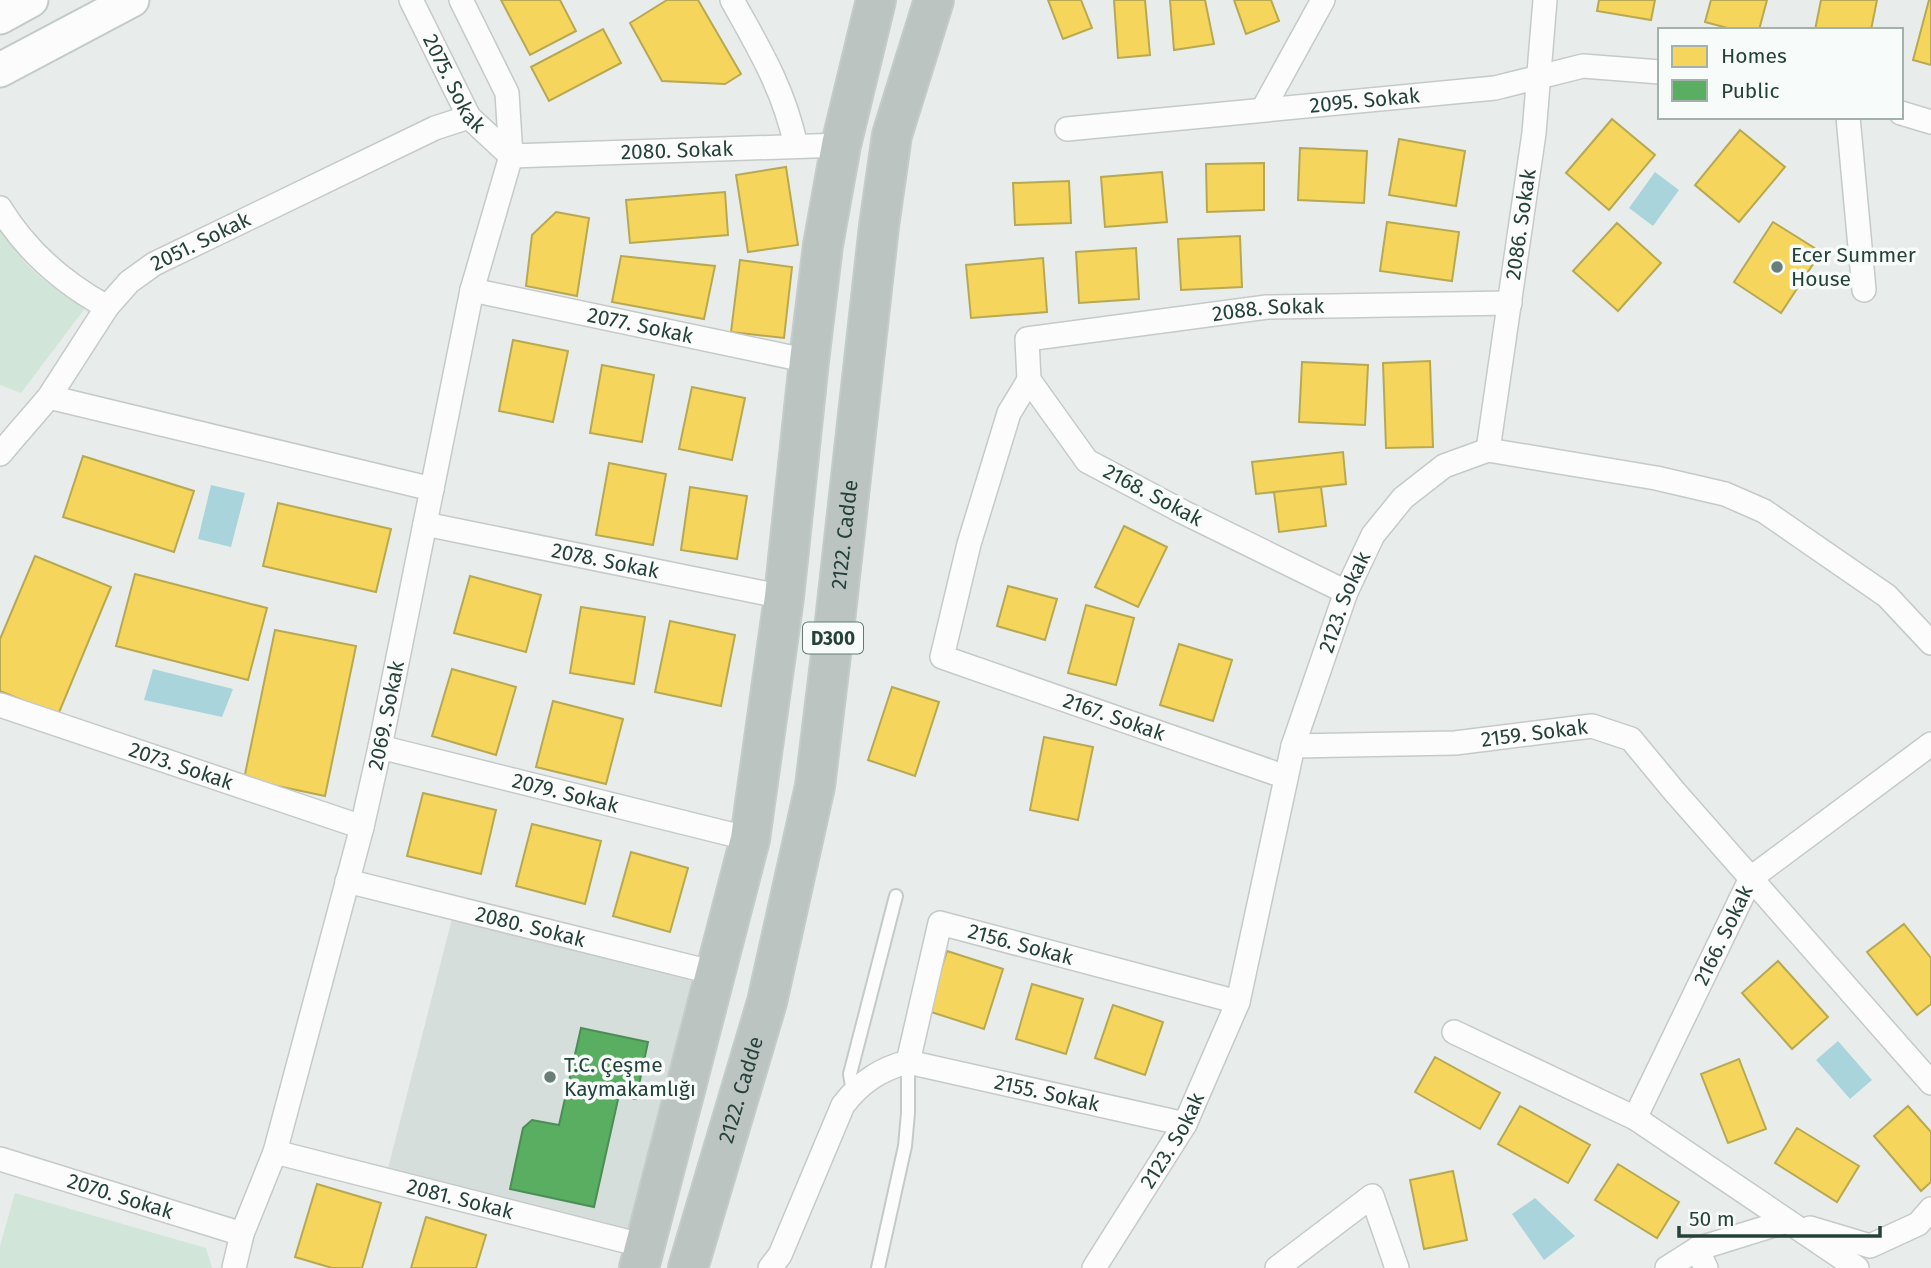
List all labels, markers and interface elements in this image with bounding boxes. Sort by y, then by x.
legend [1658,28,1903,119]
street label: 2075. Sokak [417,30,491,139]
text: Homes [1721,43,1787,69]
text: Public [1721,78,1779,104]
street label: 2095. Sokak [1308,82,1421,119]
street label: 2080. Sokak [620,136,734,165]
street label: 2086. Sokak [1500,167,1542,282]
street label: 2051. Sokak [146,206,255,277]
place label: Ecer Summer House [1791,242,1916,292]
marker: Ecer Summer House [1769,259,1785,275]
street label: 2088. Sokak [1211,293,1324,327]
street label: 2077. Sokak [585,302,696,349]
street label: 2168. Sokak [1099,458,1207,532]
street label: 2122. Cadde [826,478,864,591]
street label: 2078. Sokak [549,537,662,584]
street label: 2123. Sokak [1313,547,1376,656]
road number: D300 [803,622,863,653]
street label: 2069. Sokak [362,658,410,773]
street label: 2167. Sokak [1060,687,1169,747]
street label: 2159. Sokak [1480,714,1589,753]
street label: 2073. Sokak [126,736,237,796]
street label: 2079. Sokak [509,767,621,819]
street label: 2166. Sokak [1688,881,1759,990]
street label: 2080. Sokak [473,901,588,953]
street label: 2156. Sokak [965,918,1076,971]
street label: 2122. Cadde [713,1033,769,1146]
place label: T.C. Çeşme Kaymakamlığı [564,1052,696,1102]
marker: T.C. Çeşme Kaymakamlığı [542,1069,558,1085]
street label: 2155. Sokak [992,1069,1102,1118]
street label: 2123. Sokak [1135,1088,1210,1193]
street label: 2070. Sokak [64,1168,177,1225]
street label: 2081. Sokak [404,1173,516,1225]
scale bar [1679,1194,1880,1238]
text: 50 m [1689,1206,1735,1232]

